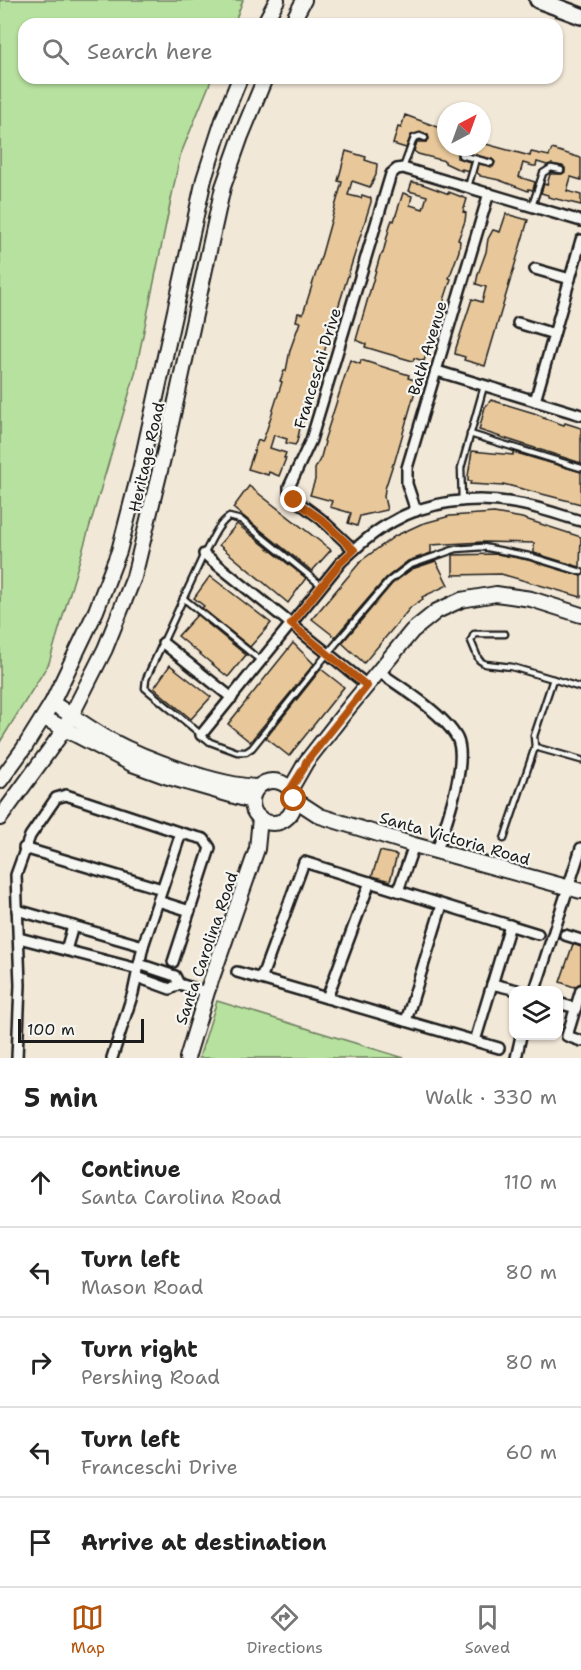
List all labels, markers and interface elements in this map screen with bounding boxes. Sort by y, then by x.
search box [18,18,563,84]
icon: search [39,35,72,68]
text: Search here [87,37,213,66]
north arrow [437,102,491,156]
street label: Bath Avenue [403,298,452,398]
street label: Franceschi Drive [289,305,346,431]
street label: Heritage Road [124,400,169,514]
route end [280,486,306,512]
route start [280,785,306,811]
street label: Santa Victoria Road [377,807,533,870]
street label: Santa Carolina Road [170,869,242,1027]
map controls [509,986,563,1040]
button: layers [509,986,563,1040]
scale bar [18,1016,144,1044]
text: 100 m [27,1019,75,1040]
text: 5 min [24,1080,98,1115]
text: Walk · 330 m [425,1084,557,1110]
text: Continue [81,1155,181,1184]
icon: ahead [24,1166,57,1199]
text: 110 m [503,1169,557,1195]
text: Santa Carolina Road [81,1184,281,1210]
text: Turn left [81,1245,180,1274]
icon: left [24,1256,57,1289]
text: 80 m [505,1259,557,1285]
text: Mason Road [81,1274,204,1300]
text: Turn right [81,1335,198,1364]
icon: right [24,1346,57,1379]
text: 80 m [505,1349,557,1375]
text: Pershing Road [81,1364,220,1390]
text: Turn left [81,1425,180,1454]
icon: left [24,1436,57,1469]
text: 60 m [505,1439,557,1465]
text: Franceschi Drive [81,1454,238,1480]
icon: arrive [24,1526,57,1559]
text: Arrive at destination [81,1528,327,1557]
tab: Map [71,1601,105,1658]
tab: Directions [247,1601,323,1658]
tab: Saved [465,1601,510,1658]

